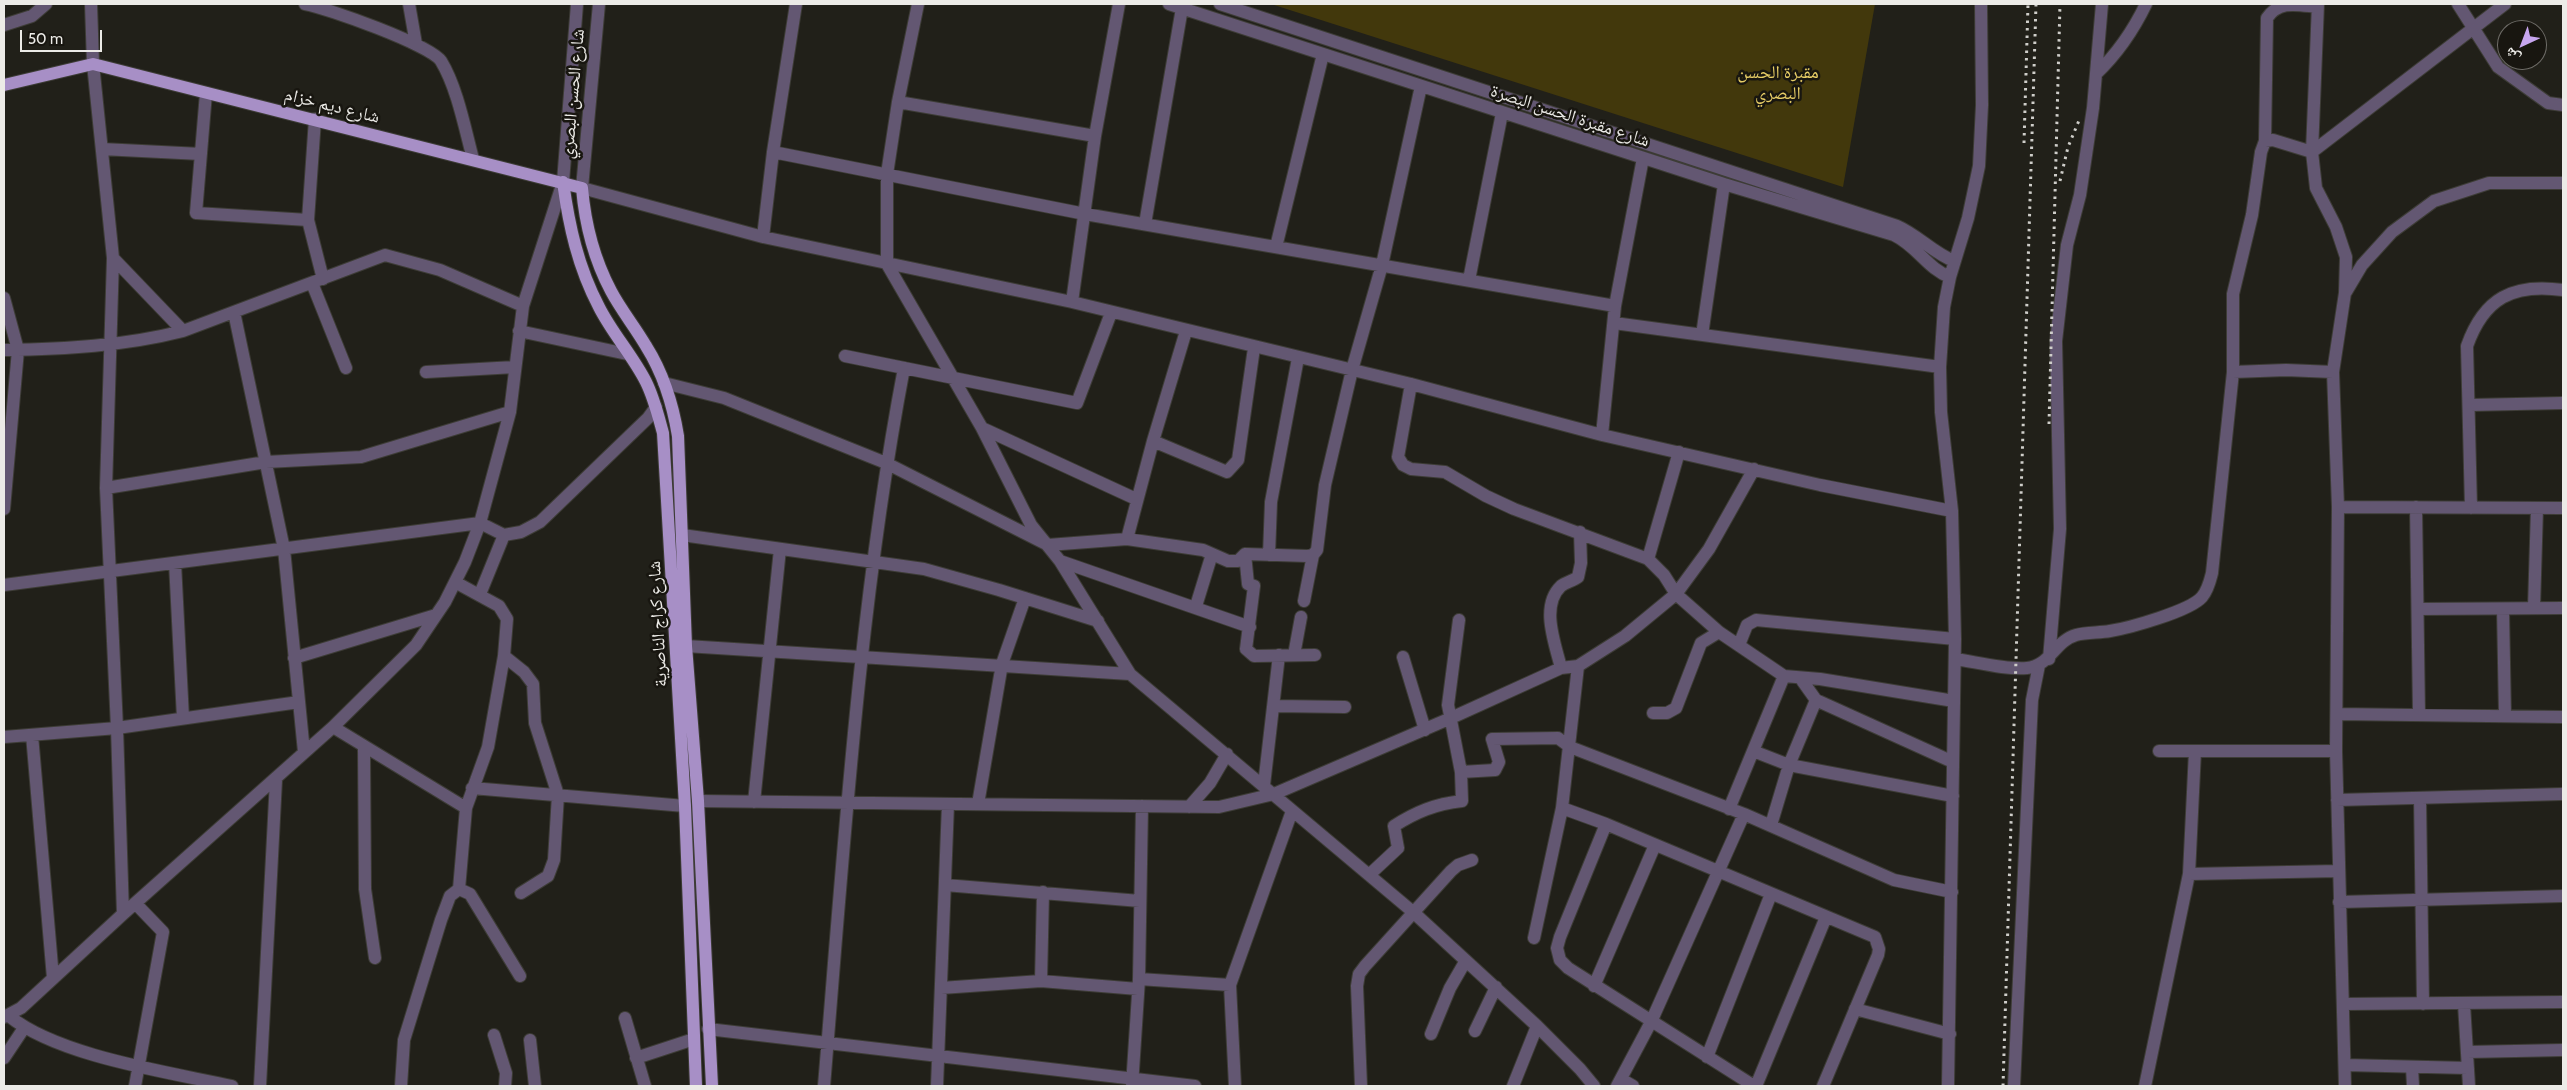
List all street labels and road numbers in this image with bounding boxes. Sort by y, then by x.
street label: شارع الحسن البصري [557,28,589,160]
street label: شارع مقبرة الحسن البصرة [1488,80,1652,152]
street label: شارع ديم خزام [282,84,382,128]
street label: شارع كراج الناصرية [644,560,672,688]

